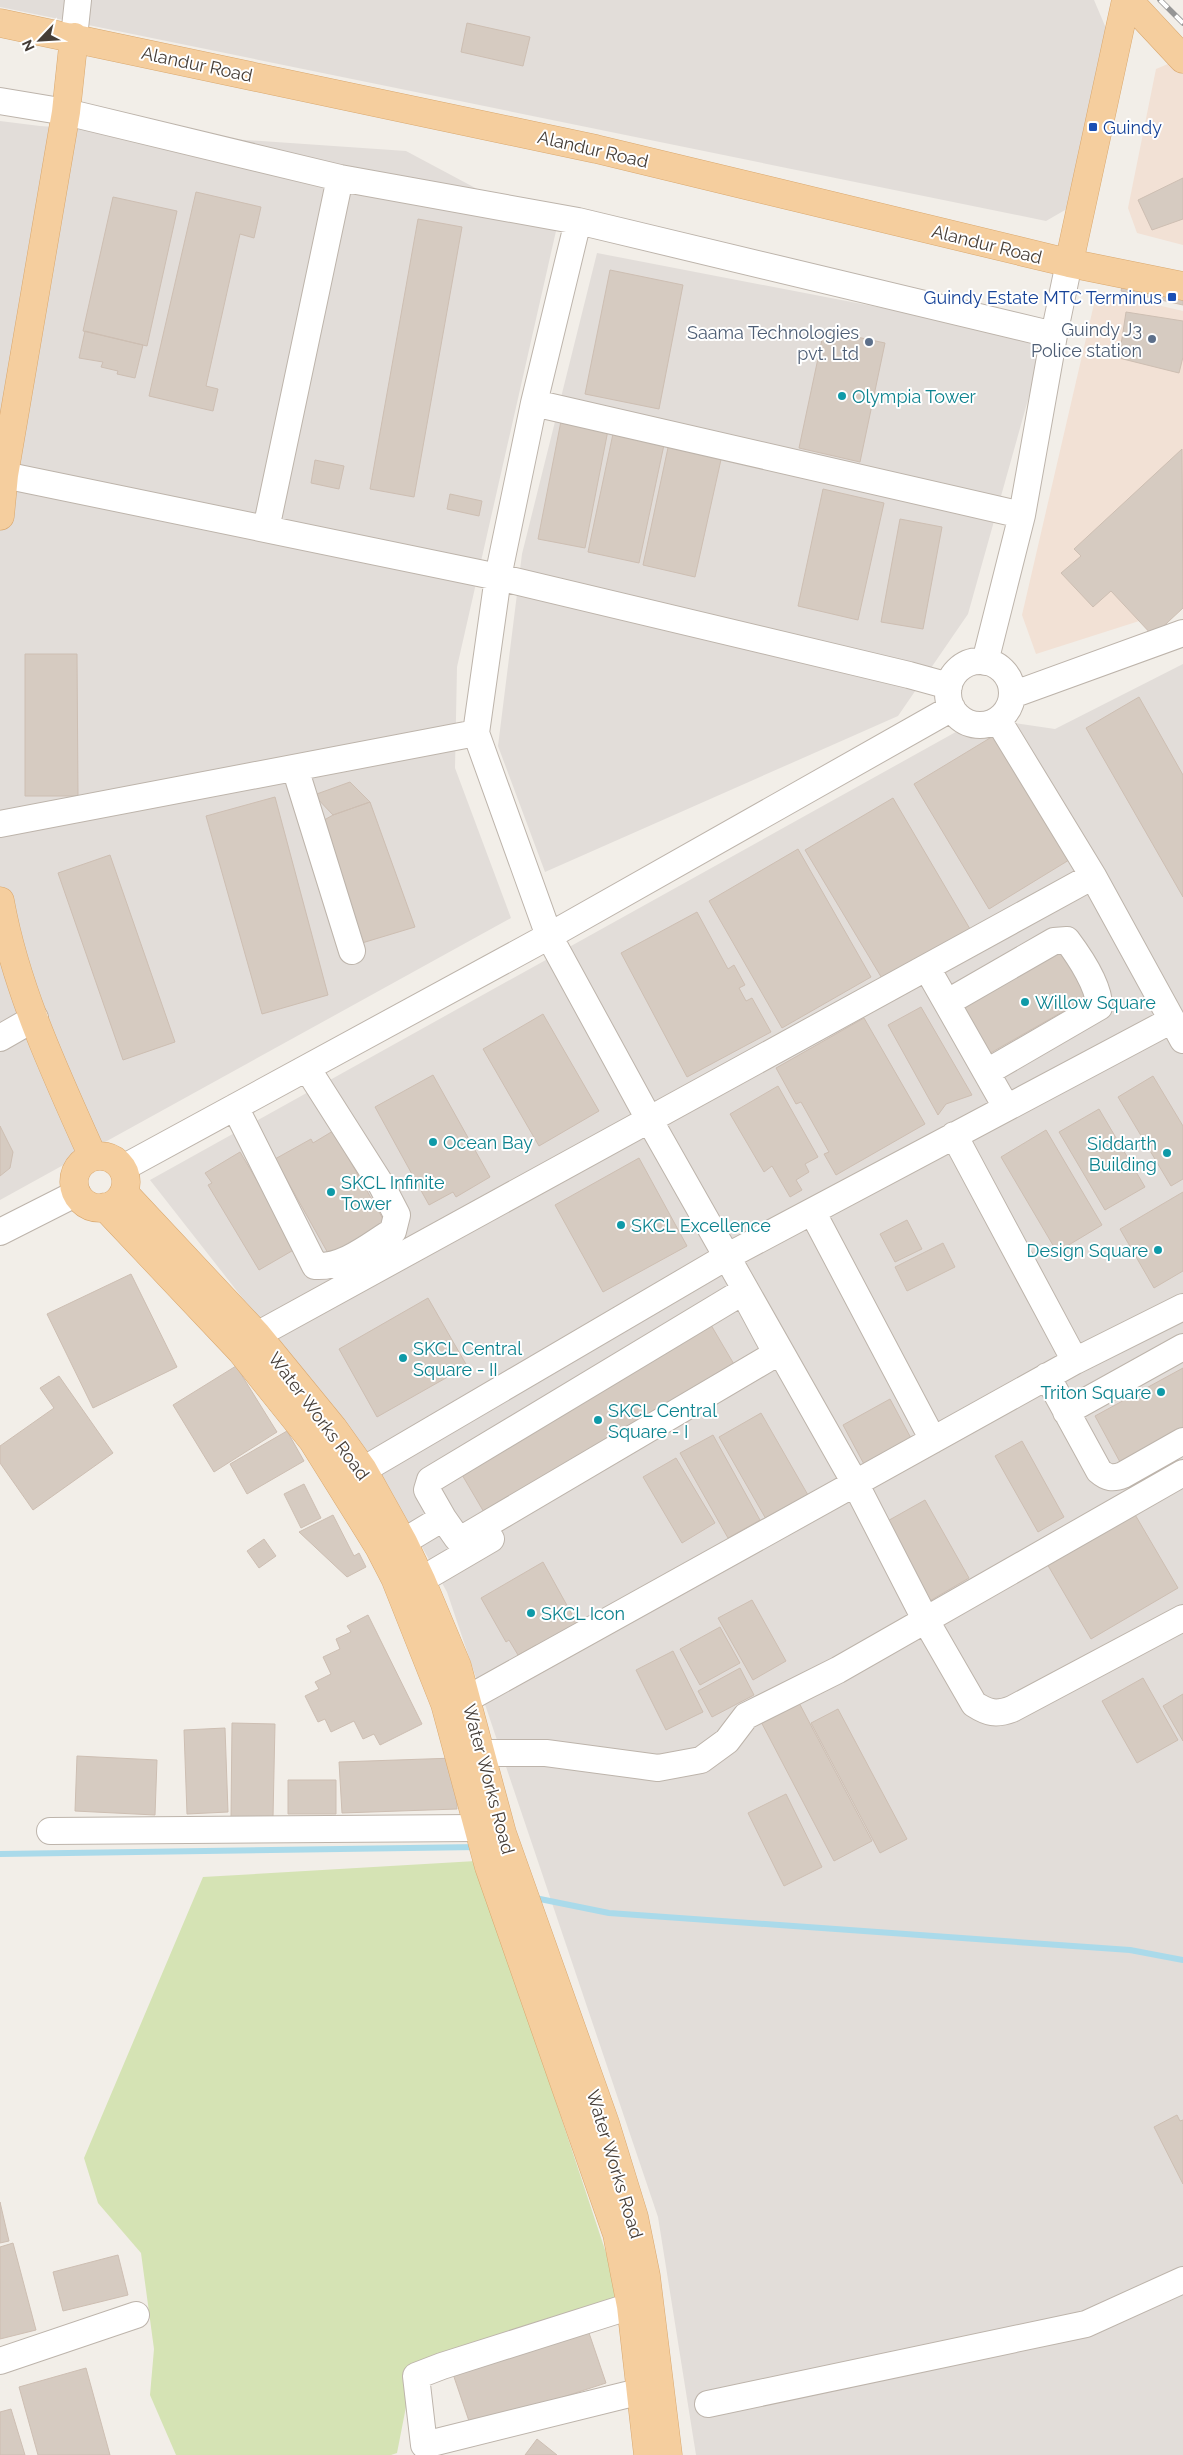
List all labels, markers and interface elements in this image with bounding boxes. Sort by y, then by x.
north arrow [15,15,65,65]
text: N [19,37,38,54]
street label: Alandur Road [140,42,254,86]
place label: Guindy [1103,117,1162,138]
marker: Guindy [1087,121,1099,133]
street label: Alandur Road [536,126,650,172]
street label: Alandur Road [930,220,1044,268]
place label: Guindy Estate MTC Terminus [924,287,1162,308]
marker: Guindy Estate MTC Terminus [1166,291,1178,303]
place label: Guindy J3 Police station [1031,319,1142,361]
place label: Saama Technologies pvt. Ltd [687,322,859,364]
marker: Guindy J3 Police station [1146,333,1158,345]
marker: Saama Technologies pvt. Ltd [863,336,875,348]
place label: Olympia Tower [852,386,977,407]
marker: Olympia Tower [836,390,848,402]
place label: Willow Square [1035,992,1156,1013]
marker: Willow Square [1019,996,1031,1008]
place label: Ocean Bay [443,1132,533,1153]
place label: Siddarth Building [1087,1133,1157,1175]
marker: Ocean Bay [427,1136,439,1148]
marker: Siddarth Building [1161,1147,1173,1159]
place label: SKCL Infinite Tower [341,1172,445,1214]
marker: SKCL Infinite Tower [325,1186,337,1198]
place label: SKCL Excellence [631,1215,771,1236]
marker: SKCL Excellence [615,1219,627,1231]
place label: Design Square [1027,1240,1148,1261]
marker: Design Square [1152,1244,1164,1256]
place label: SKCL Central Square - II [413,1338,522,1380]
street label: Water Works Road [264,1348,374,1484]
marker: SKCL Central Square - II [397,1352,409,1364]
place label: Triton Square [1041,1382,1151,1403]
marker: Triton Square [1155,1386,1167,1398]
place label: SKCL Central Square - I [608,1400,717,1442]
marker: SKCL Central Square - I [592,1414,604,1426]
place label: SKCL Icon [541,1603,625,1624]
marker: SKCL Icon [525,1607,537,1619]
street label: Water Works Road [459,1702,519,1856]
street label: Water Works Road [582,2087,648,2241]

